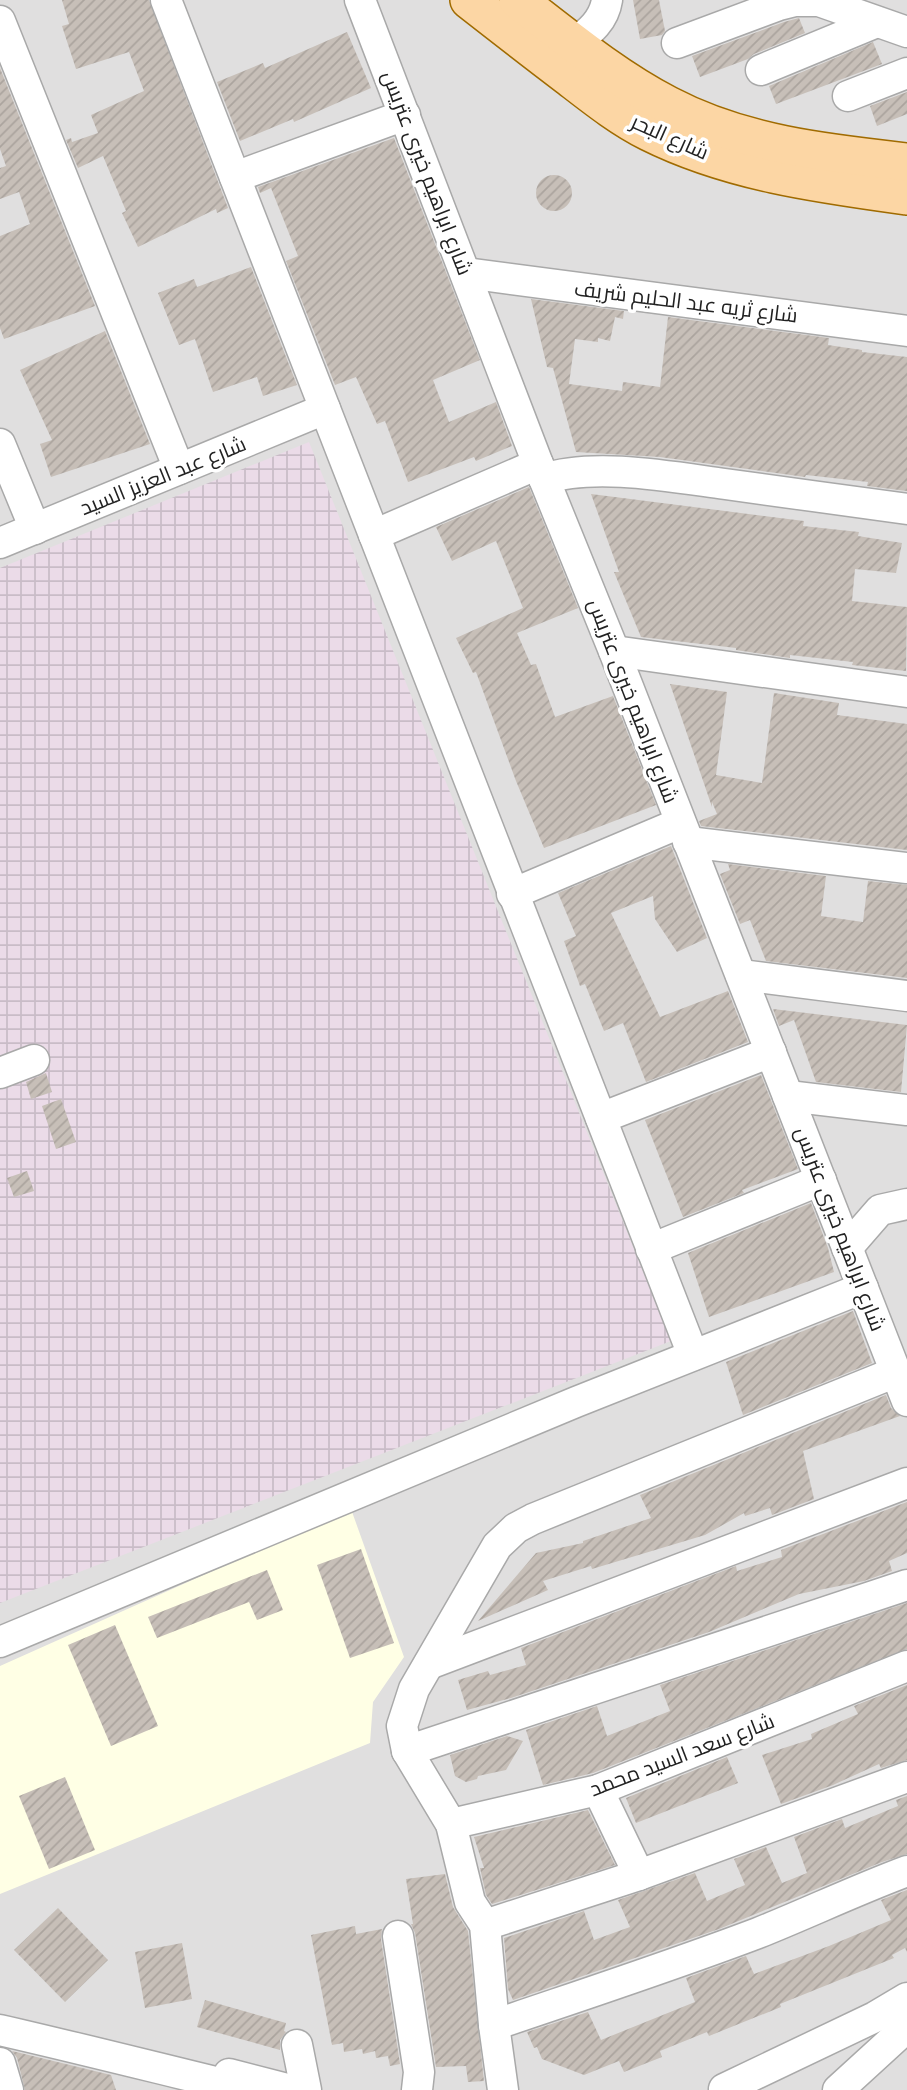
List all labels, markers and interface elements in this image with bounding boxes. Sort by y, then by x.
street label: شارع ابراهيم خيرى عتريس [374,68,477,280]
street label: شارع البحر [625,109,712,167]
street label: شارع ثريه عبد الحليم شريف [573,276,799,331]
street label: شارع عبد العزيز السيد [76,432,251,523]
street label: شارع ابراهيم خيرى عتريس [580,596,683,808]
street label: شارع ابراهيم خيرى عتريس [787,1124,890,1336]
street label: شارع سعد السيد محمد [586,1709,779,1804]

